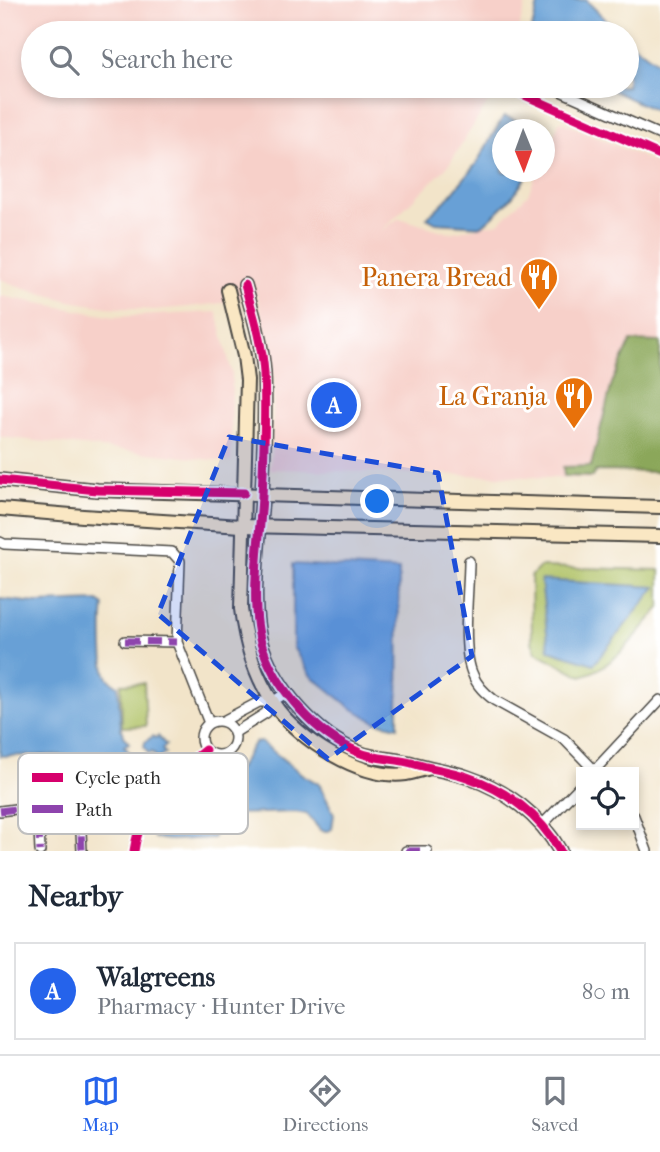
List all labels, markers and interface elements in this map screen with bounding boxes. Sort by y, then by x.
search box [21,21,639,98]
icon: search [45,41,83,79]
text: Search here [101,44,233,75]
north arrow [492,119,555,182]
restaurant icon: Panera Bread [518,256,560,311]
place label: Panera Bread [361,262,513,293]
restaurant icon: La Granja [553,375,595,430]
pin: A [311,379,357,431]
place label: La Granja [438,381,548,412]
your location [360,484,394,518]
legend [18,753,248,834]
text: Cycle path [75,767,161,789]
map controls [576,767,639,830]
button: locate [576,767,639,830]
text: Path [75,799,113,821]
text: Nearby [28,879,123,914]
text: Walgreens [97,962,215,993]
text: A [46,978,60,1005]
text: 80 m [582,978,630,1005]
text: Pharmacy · Hunter Drive [97,993,345,1020]
tab: Map [82,1072,120,1136]
tab: Directions [283,1072,368,1136]
tab: Saved [531,1072,578,1136]

